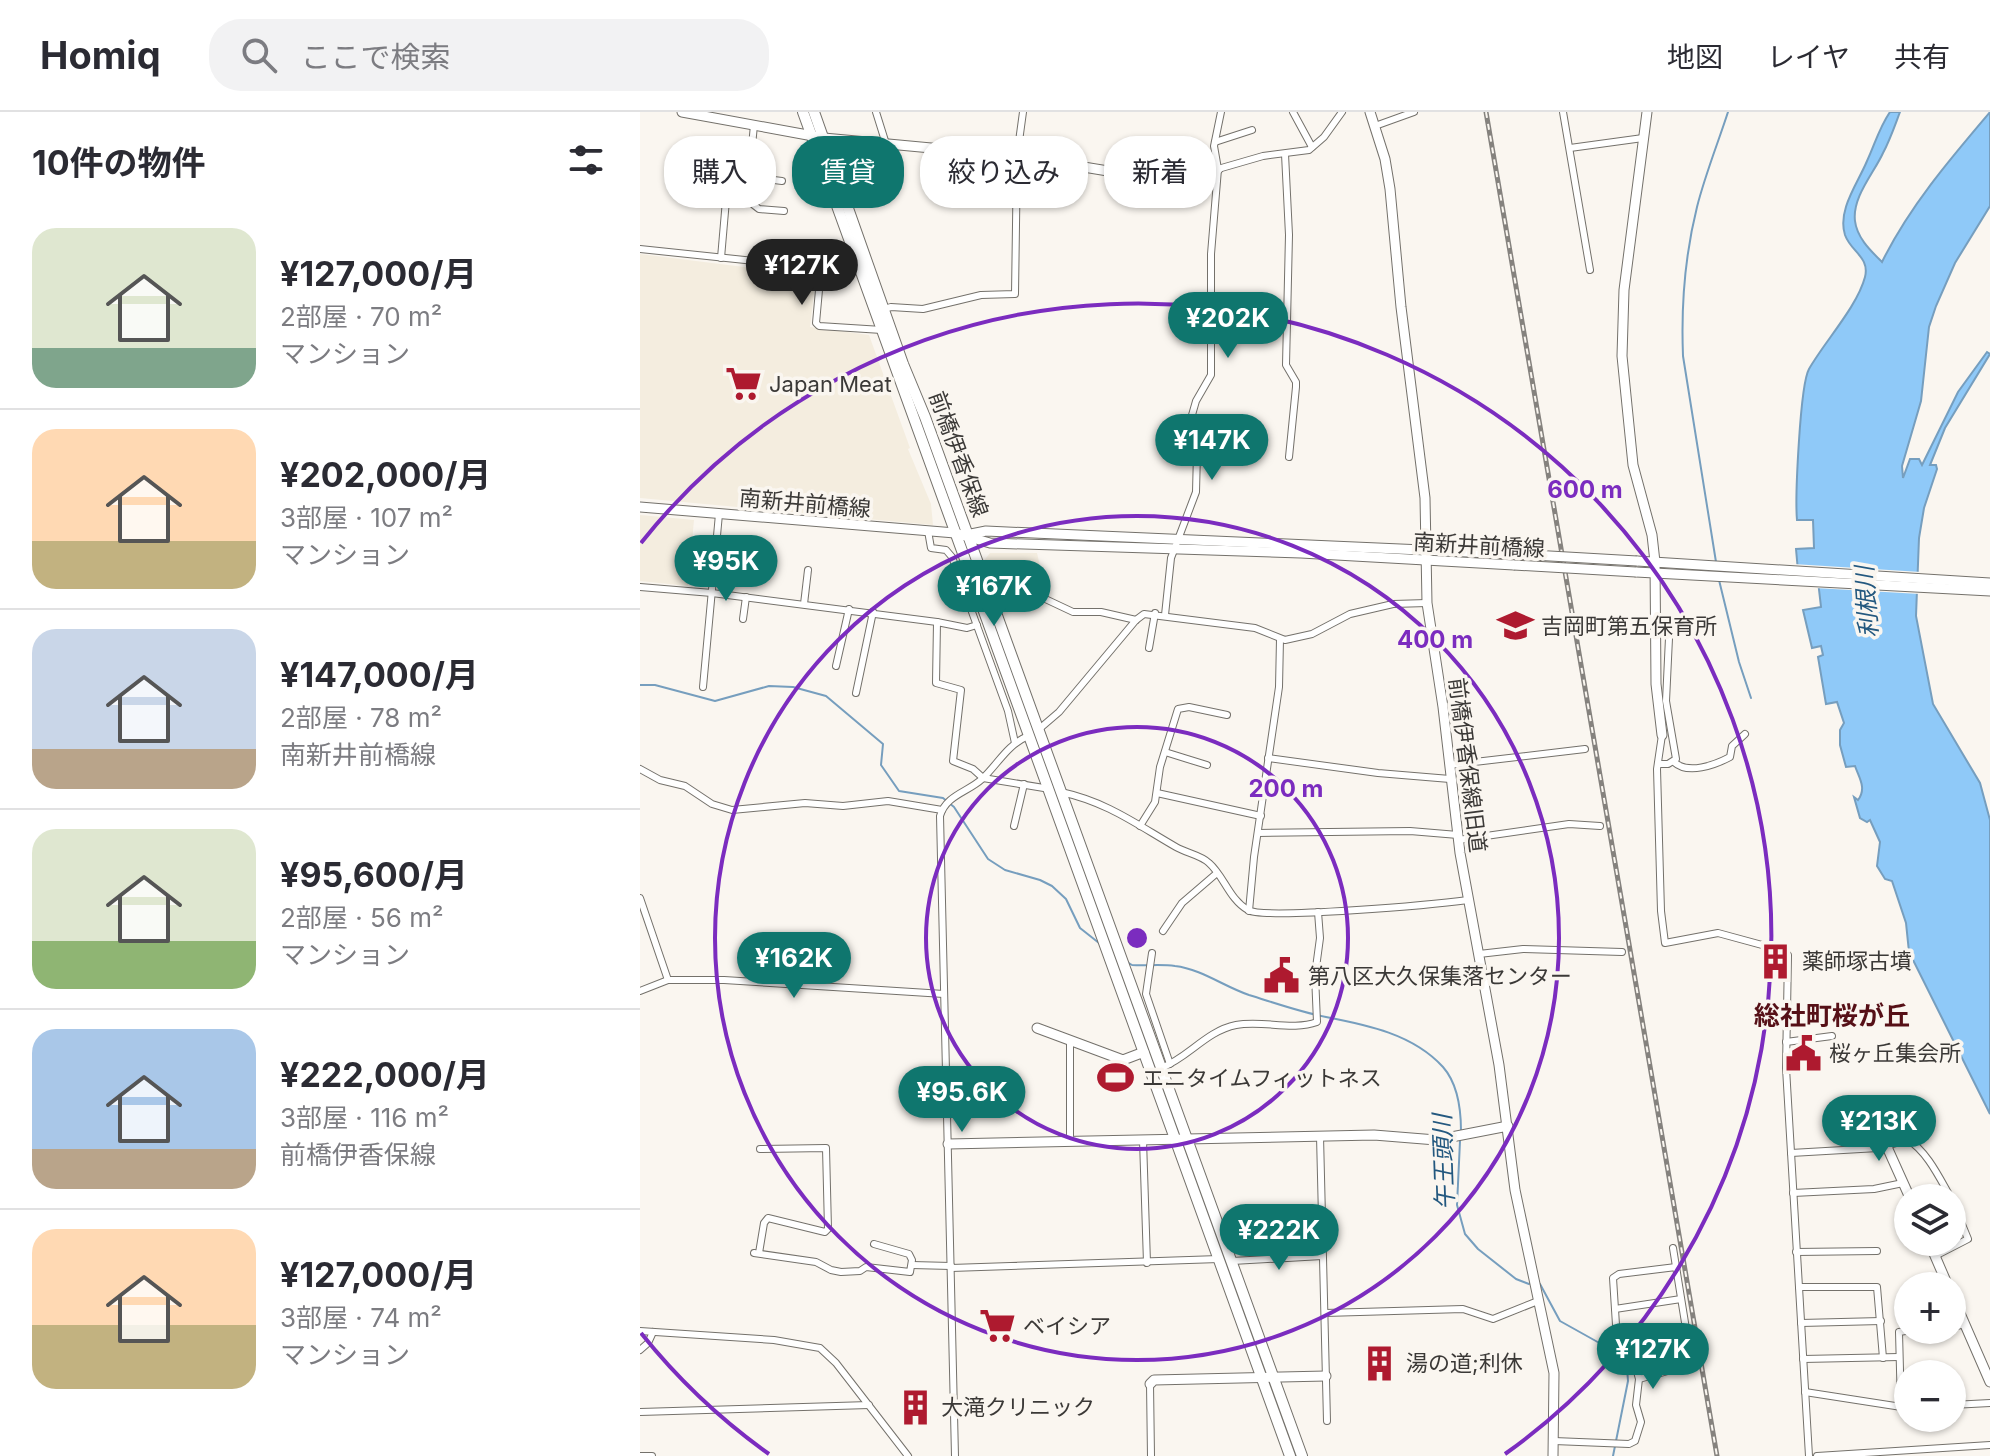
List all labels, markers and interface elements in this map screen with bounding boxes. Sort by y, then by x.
search box [209,19,769,91]
text: Homiq [40,32,161,78]
icon: search [237,33,281,77]
text: ここで検索 [301,39,451,75]
text: 地図 [1667,40,1723,74]
text: レイヤ [1767,40,1850,74]
text: 共有 [1894,40,1950,74]
chip: 購入 [664,136,776,208]
chip: 賃貸 [792,136,904,208]
chip: 絞り込み [920,136,1088,208]
chip: 新着 [1104,136,1216,208]
icon: filters [564,138,608,182]
text: 10件の物件 [32,142,206,183]
pin: ¥127K [746,239,858,307]
text: ¥127K [764,249,840,280]
text: ¥127,000/月 [280,253,477,294]
icon: home [96,260,192,356]
pin: ¥202K [1172,292,1284,360]
text: 2部屋 · 70 m² [280,301,442,332]
text: ¥202K [1186,302,1270,333]
text: マンション [280,338,410,369]
supermarket icon: Japan Meat [724,365,762,403]
place label: Japan Meat [769,371,892,397]
street label: 前橋伊香保線 [924,388,994,520]
pin: ¥147K [1156,414,1268,482]
text: ¥147K [1173,424,1251,455]
text: ¥202,000/月 [280,454,492,495]
icon: home [96,461,192,557]
text: 600 m [1547,475,1623,504]
street label: 南新井前橋線 [738,484,872,522]
text: 3部屋 · 107 m² [280,502,453,533]
street label: 南新井前橋線 [1412,529,1546,561]
pin: ¥95K [679,535,773,603]
text: マンション [280,539,410,570]
text: ¥95K [692,545,760,576]
pin: ¥167K [938,560,1050,628]
water label: 利根川 [1849,562,1883,639]
text: ¥167K [956,570,1032,601]
school or university icon: 吉岡町第五保育所 [1496,607,1534,645]
place label: 吉岡町第五保育所 [1541,613,1717,639]
text: 400 m [1397,625,1473,654]
text: ¥147,000/月 [280,654,479,695]
icon: home [96,661,192,757]
street label: 前橋伊香保線旧道 [1444,676,1492,854]
text: 2部屋 · 78 m² [280,702,442,733]
text: 南新井前橋線 [280,739,436,770]
text: 200 m [1248,774,1324,803]
text: ¥95,600/月 [280,854,468,895]
icon: home [96,861,192,957]
text: 2部屋 · 56 m² [280,902,443,933]
centre of rings [1123,924,1151,952]
pin: ¥162K [738,932,850,1000]
text: マンション [280,939,410,970]
text: ¥162K [755,942,833,973]
building icon: 薬師塚古墳 [1757,942,1795,980]
place label: 薬師塚古墳 [1802,948,1912,974]
public building icon: 第八区大久保集落センター [1263,957,1301,995]
place label: 第八区大久保集落センター [1308,963,1572,989]
district label: 総社町桜が丘 [1754,1000,1910,1031]
public building icon: 桜ヶ丘集会所 [1784,1034,1822,1072]
place label: 桜ヶ丘集会所 [1829,1040,1961,1066]
text: ¥222,000/月 [280,1054,490,1095]
sports icon: エニタイムフィットネス [1097,1059,1135,1097]
icon: home [96,1061,192,1157]
place label: エニタイムフィットネス [1142,1065,1382,1091]
pin: ¥95.6K [897,1066,1027,1134]
text: ¥95.6K [916,1076,1008,1107]
pin: ¥213K [1823,1095,1935,1163]
text: 3部屋 · 116 m² [280,1102,449,1133]
text: ¥213K [1840,1105,1918,1136]
water label: 午王頭川 [1427,1111,1460,1210]
text: 前橋伊香保線 [280,1139,436,1170]
map controls [1894,1184,1966,1432]
button: layers [1894,1184,1966,1256]
pin: ¥222K [1223,1204,1335,1272]
text: ¥222K [1238,1214,1320,1245]
text: ¥127,000/月 [280,1254,477,1295]
icon: home [96,1261,192,1357]
button: + [1894,1272,1966,1344]
text: 3部屋 · 74 m² [280,1302,442,1333]
supermarket icon: ベイシア [978,1307,1016,1345]
place label: ベイシア [1023,1313,1111,1339]
pin: ¥127K [1597,1323,1709,1391]
text: ¥127K [1615,1333,1691,1364]
text: マンション [280,1339,410,1370]
building icon: 湯の道;利休 [1361,1344,1399,1382]
place label: 湯の道;利休 [1406,1350,1523,1376]
button: − [1894,1360,1966,1432]
building icon: 大滝クリニック [896,1388,934,1426]
place label: 大滝クリニック [941,1394,1095,1420]

